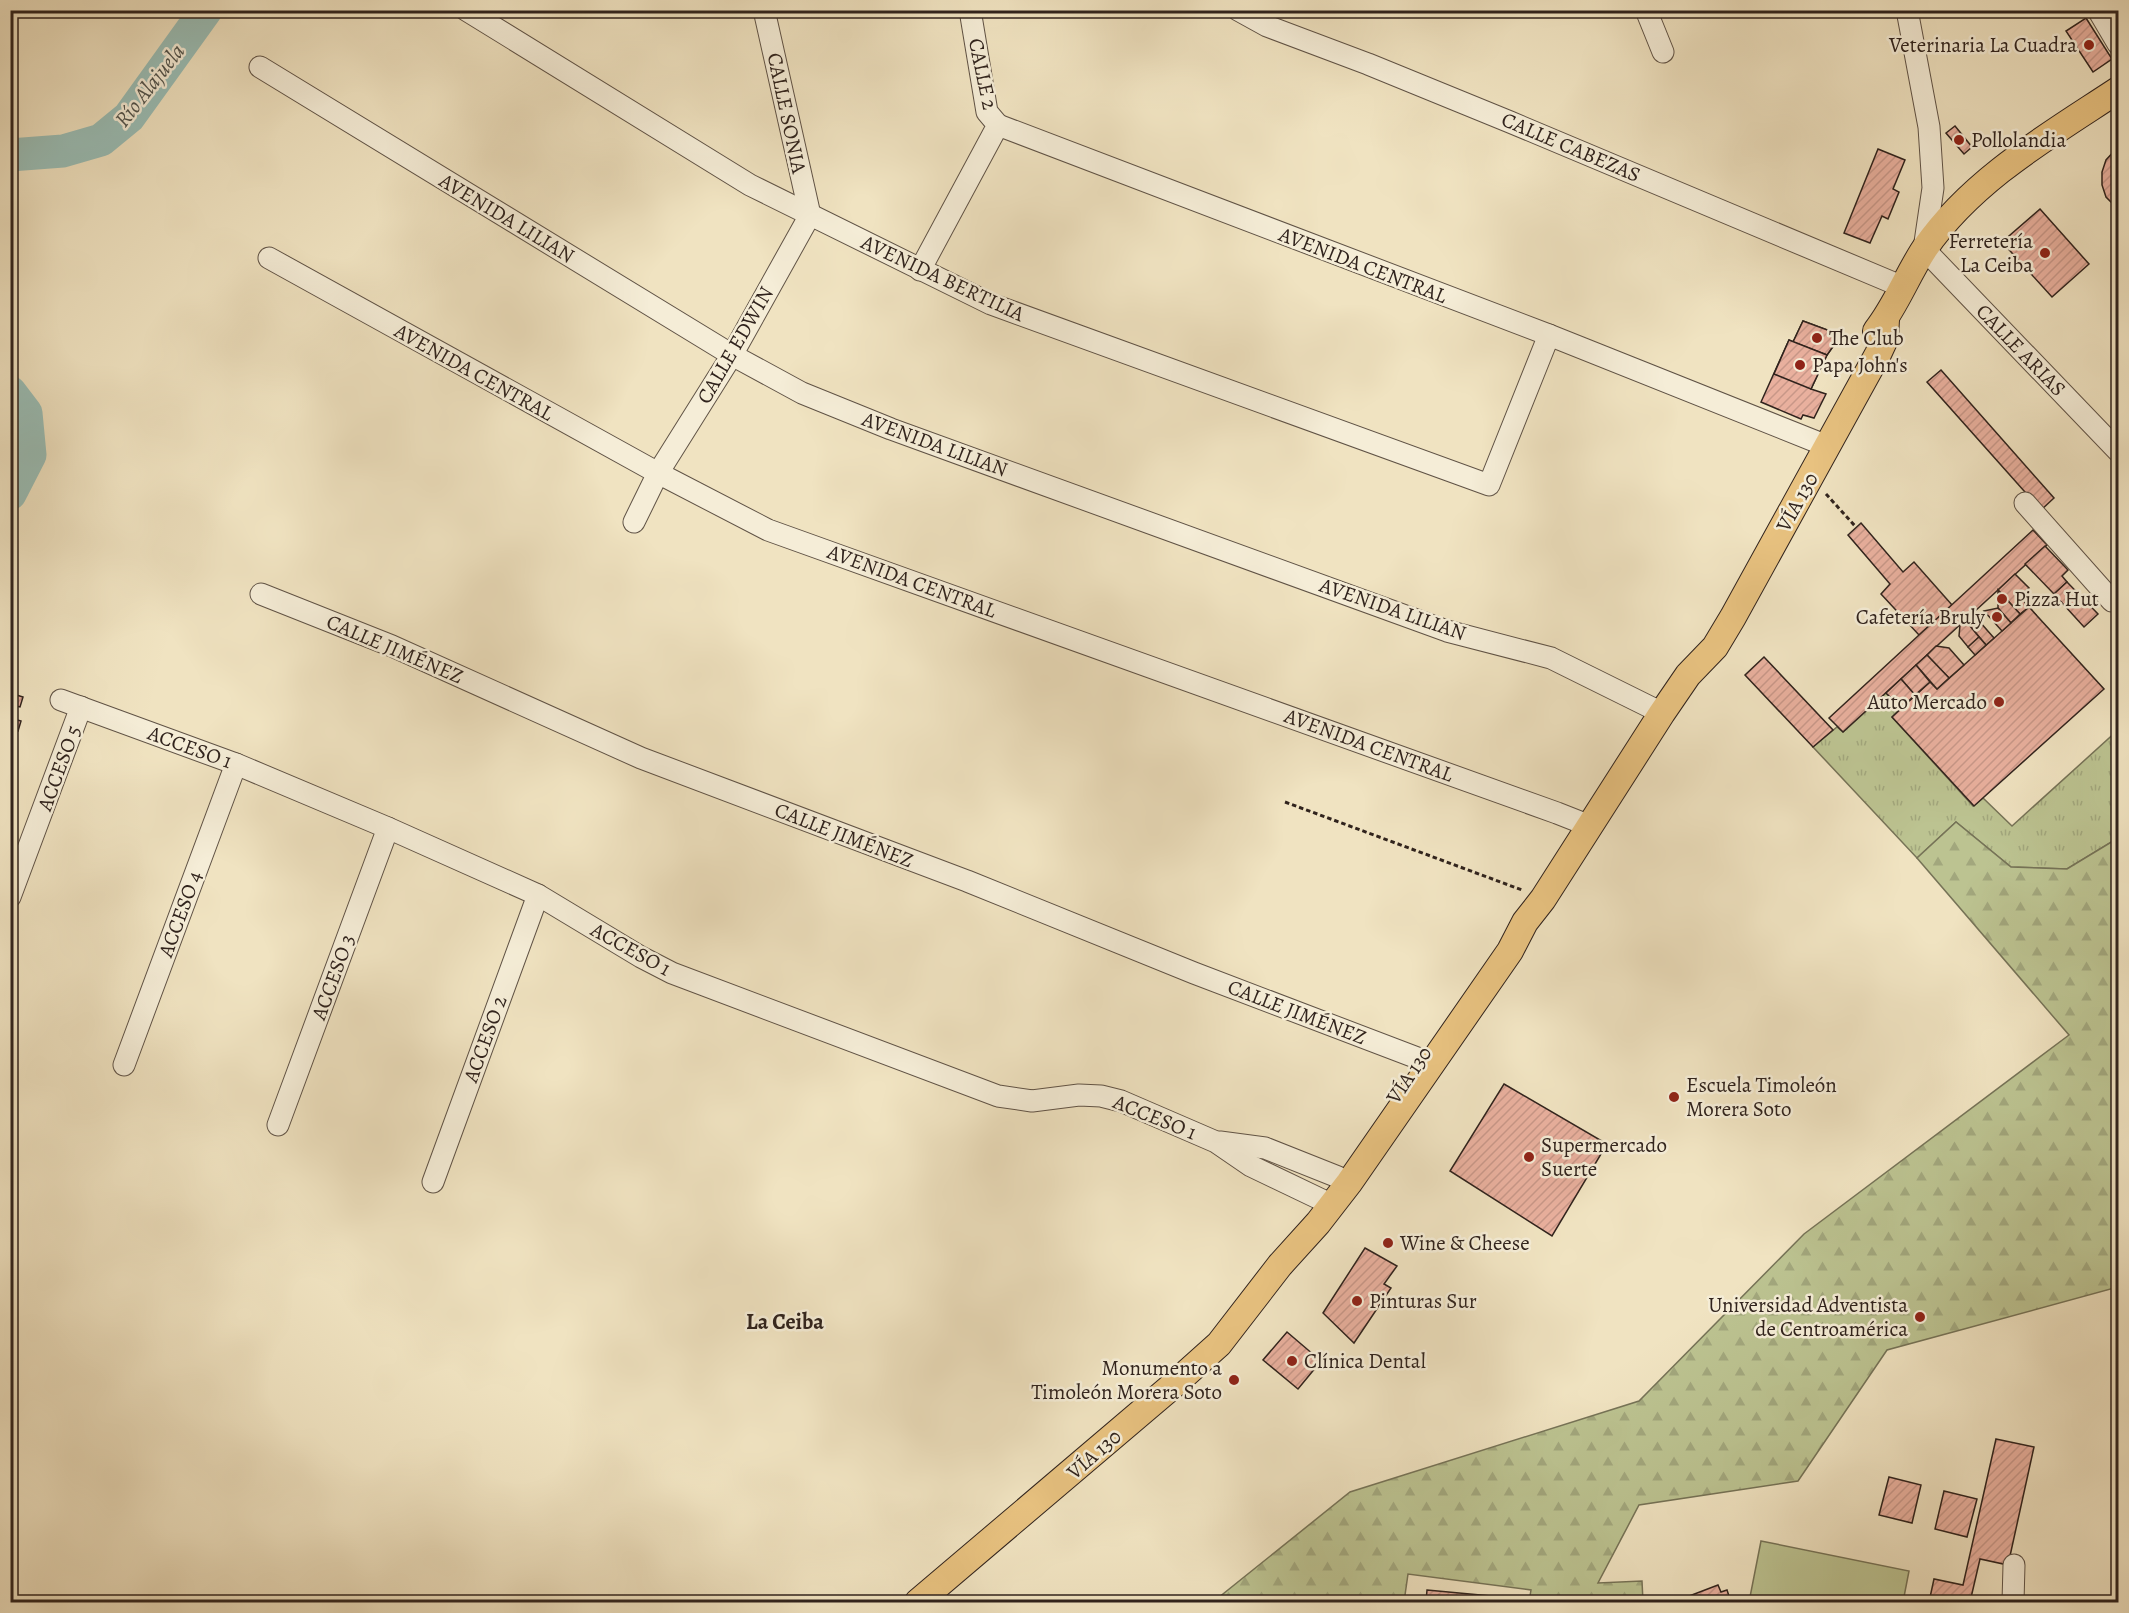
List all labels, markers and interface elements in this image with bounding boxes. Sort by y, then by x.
place label: Veterinaria La Cuadra [1888,31,2077,59]
street label: CALLE 2 [962,36,1004,112]
water label: Río Alajuela [108,38,192,134]
marker: Veterinaria La Cuadra [2082,38,2096,52]
street label: CALLE SONIA [761,50,814,177]
street label: CALLE CABEZAS [1497,105,1645,189]
place label: Pollolandia [1971,126,2066,154]
marker: Pollolandia [1952,133,1966,147]
street label: AVENIDA LILIAN [433,166,580,269]
street label: AVENIDA CENTRAL [1274,220,1451,310]
street label: AVENIDA BERTILIA [856,227,1030,328]
place label: Ferretería La Ceiba [1948,227,2033,279]
marker: Ferretería La Ceiba [2038,246,2052,260]
street label: CALLE EDWIN [690,281,780,409]
street label: CALLE ARIAS [1970,298,2072,402]
street label: AVENIDA CENTRAL [389,316,559,427]
place label: The Club [1829,324,1904,352]
marker: The Club [1810,331,1824,345]
place label: Papa John's [1812,351,1908,379]
marker: Papa John's [1793,358,1807,372]
street label: AVENIDA LILIAN [857,404,1012,483]
street label: VÍA 130 [1769,467,1825,538]
street label: AVENIDA CENTRAL [823,537,1001,625]
street label: AVENIDA LILIAN [1315,571,1470,647]
place label: Pizza Hut [2014,585,2099,613]
marker: Pizza Hut [1995,592,2009,606]
place label: Cafetería Bruly [1856,603,1986,631]
street label: CALLE JIMÉNEZ [322,608,468,690]
marker: Cafetería Bruly [1990,610,2004,624]
place label: Auto Mercado [1866,688,1987,716]
marker: Auto Mercado [1992,695,2006,709]
street label: AVENIDA CENTRAL [1280,701,1458,789]
street label: ACCESO 1 [143,719,236,775]
street label: ACCESO 5 [30,721,87,816]
street label: CALLE JIMÉNEZ [771,796,917,874]
street label: ACCESO 4 [151,867,209,962]
street label: ACCESO 1 [585,915,676,982]
street label: ACCESO 3 [304,930,361,1025]
street label: CALLE JIMÉNEZ [1224,973,1370,1051]
street label: ACCESO 2 [456,992,514,1087]
street label: VÍA 130 [1379,1041,1438,1110]
place label: Escuela Timoleón Morera Soto [1686,1071,1837,1123]
street label: ACCESO 1 [1108,1087,1201,1146]
marker: Escuela Timoleón Morera Soto [1667,1090,1681,1104]
place label: Supermercado Suerte [1541,1131,1667,1183]
marker: Supermercado Suerte [1522,1150,1536,1164]
place label: Wine & Cheese [1399,1229,1530,1257]
marker: Wine & Cheese [1381,1236,1395,1250]
place label: Pinturas Sur [1369,1287,1477,1315]
place label: Universidad Adventista de Centroamérica [1708,1291,1908,1343]
marker: Pinturas Sur [1350,1294,1364,1308]
district label: La Ceiba [746,1307,824,1337]
marker: Universidad Adventista de Centroamérica [1913,1310,1927,1324]
place label: Clínica Dental [1304,1347,1426,1375]
place label: Monumento a Timoleón Morera Soto [1031,1354,1222,1406]
marker: Clínica Dental [1285,1354,1299,1368]
marker: Monumento a Timoleón Morera Soto [1227,1373,1241,1387]
street label: VÍA 130 [1060,1423,1127,1486]

